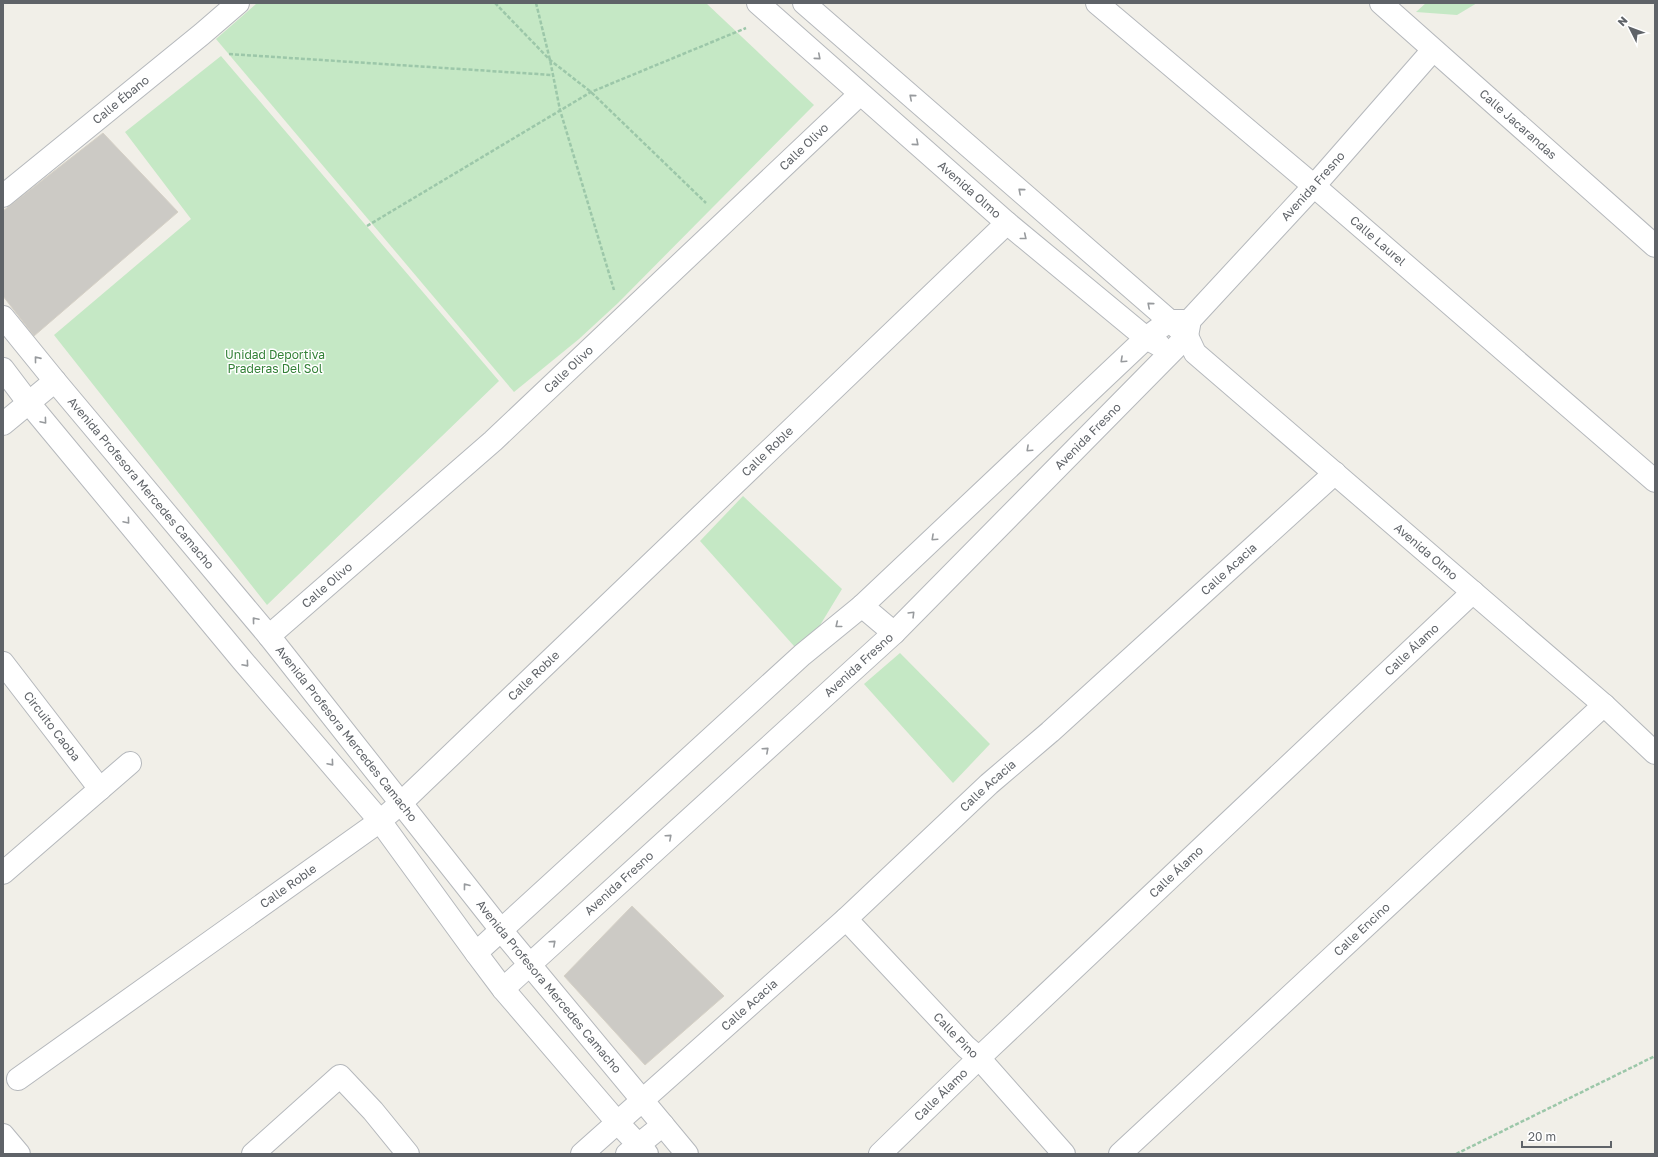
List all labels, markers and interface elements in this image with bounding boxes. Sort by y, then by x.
north arrow [1610,8,1650,48]
text: N [1615,14,1630,28]
one-way arrow [814,52,821,59]
street label: Calle Ébano [89,72,152,127]
street label: Calle Jacarandas [1476,86,1560,162]
one-way arrow [909,94,917,101]
street label: Calle Olivo [776,120,831,173]
one-way arrow [911,138,919,145]
street label: Avenida Fresno [1278,148,1348,224]
street label: Avenida Olmo [935,158,1004,221]
one-way arrow [1018,189,1025,196]
street label: Calle Laurel [1347,212,1409,269]
one-way arrow [1020,233,1027,240]
one-way arrow [1148,302,1155,309]
street label: Calle Olivo [541,342,596,396]
park label: Unidad Deportiva Praderas Del Sol [225,347,325,376]
one-way arrow [1121,355,1128,362]
one-way arrow [35,356,42,364]
street label: Avenida Profesora Mercedes Camacho [65,394,218,572]
street label: Avenida Fresno [1051,399,1124,473]
one-way arrow [40,417,47,424]
street label: Calle Roble [738,423,796,480]
one-way arrow [1026,444,1034,452]
one-way arrow [123,517,130,524]
street label: Avenida Olmo [1391,520,1461,583]
one-way arrow [931,533,939,541]
street label: Calle Acacia [1198,540,1260,598]
street label: Calle Olivo [298,559,355,611]
one-way arrow [908,611,915,619]
one-way arrow [253,617,260,624]
street label: Calle Álamo [1381,620,1442,678]
one-way arrow [836,621,843,628]
street label: Avenida Fresno [821,630,896,700]
street label: Avenida Profesora Mercedes Camacho [273,643,421,824]
street label: Calle Roble [504,647,562,704]
one-way arrow [242,660,249,667]
street label: Circuito Caoba [21,688,84,764]
one-way arrow [761,747,768,754]
street label: Calle Acacia [956,756,1019,815]
one-way arrow [326,759,333,766]
one-way arrow [665,835,672,842]
street label: Calle Álamo [1146,843,1206,901]
street label: Avenida Fresno [581,848,656,918]
street label: Calle Roble [257,861,319,911]
one-way arrow [464,884,471,891]
street label: Avenida Profesora Mercedes Camacho [473,897,625,1076]
street label: Calle Encino [1330,899,1393,959]
one-way arrow [548,941,555,948]
street label: Calle Acacia [718,976,780,1034]
street label: Calle Pino [930,1009,982,1061]
street label: Calle Álamo [911,1065,971,1124]
scale bar [1522,1123,1611,1149]
text: 20 m [1528,1129,1556,1144]

